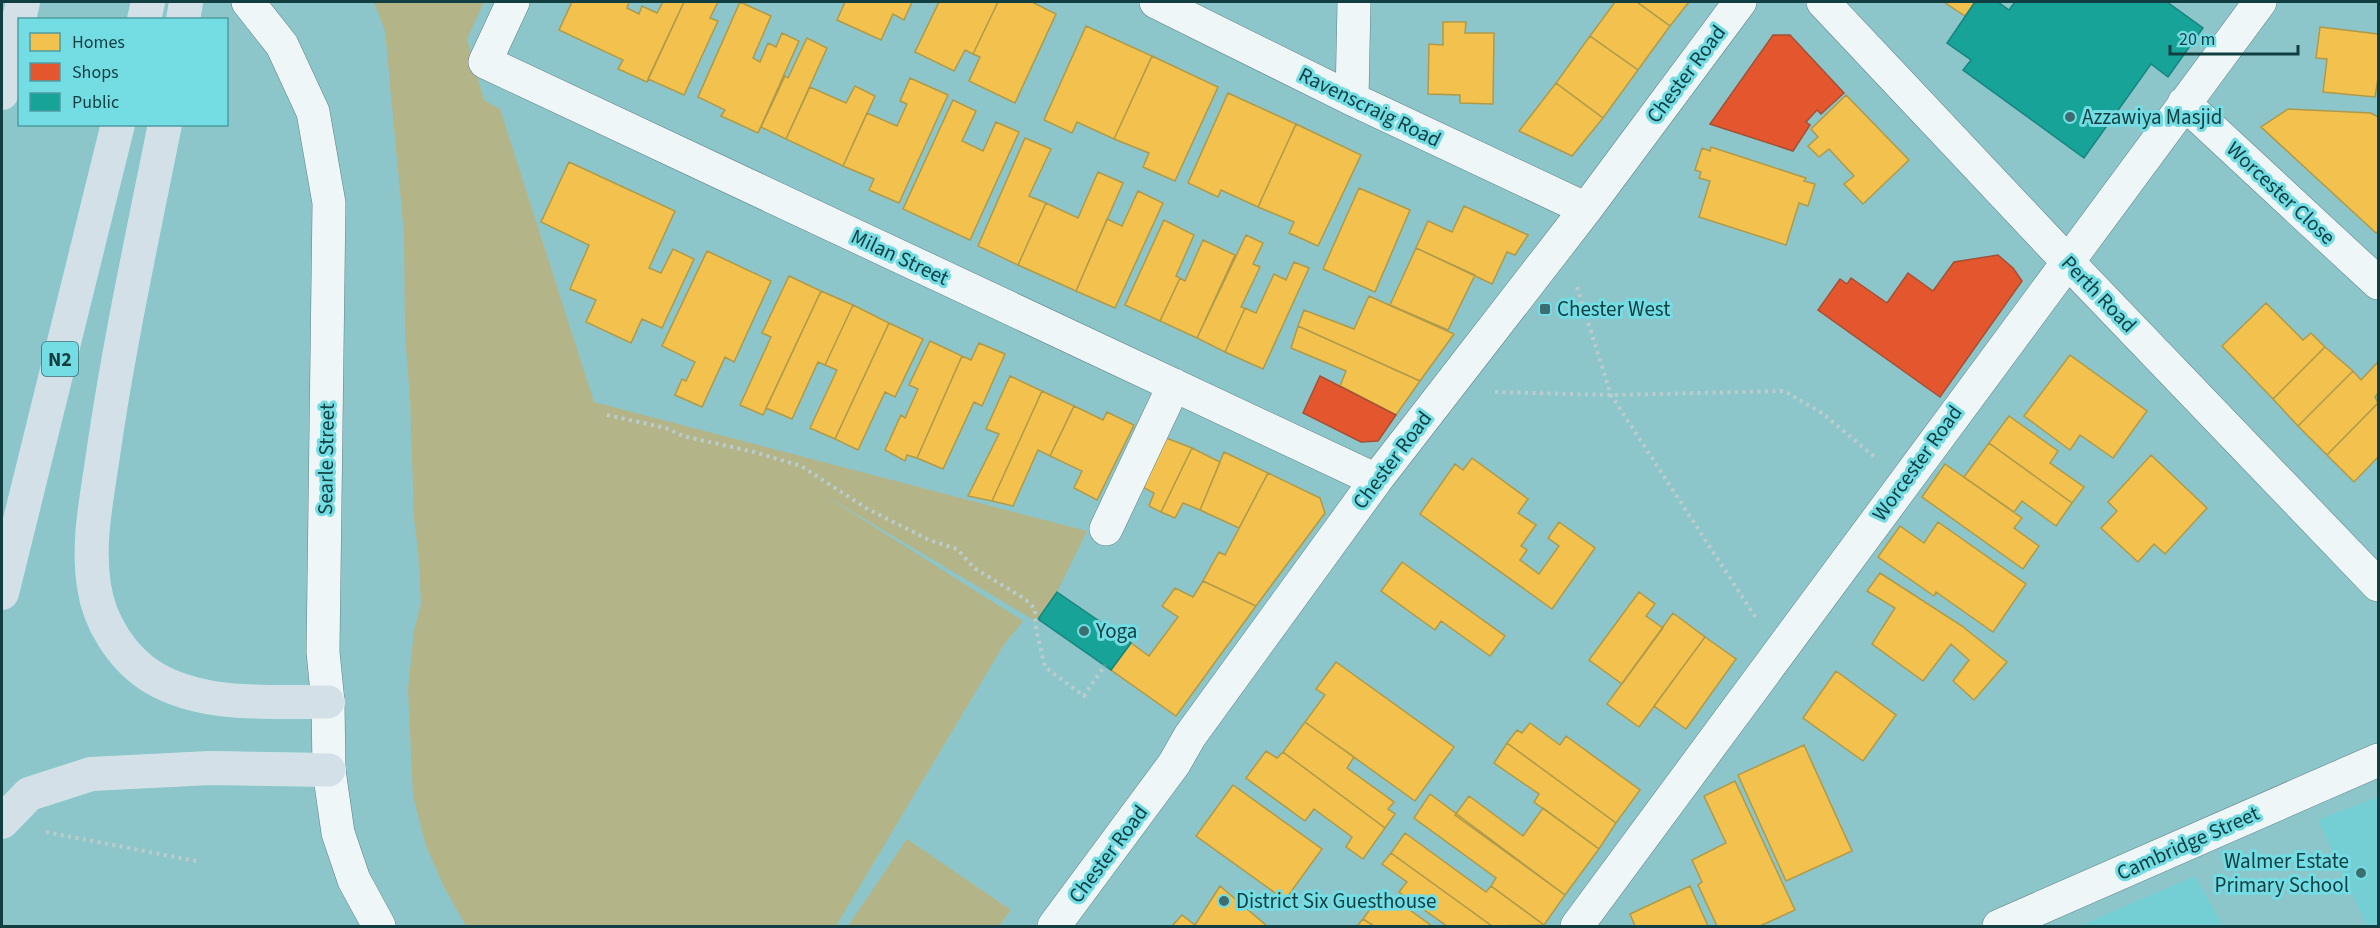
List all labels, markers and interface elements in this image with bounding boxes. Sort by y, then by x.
legend [18,18,228,126]
scale bar [2170,18,2298,56]
street label: Chester Road [1639,19,1733,129]
text: 20 m [2179,27,2215,52]
text: Homes [72,30,125,55]
text: Shops [72,60,119,85]
street label: Ravenscraig Road [1294,60,1446,154]
text: Public [72,90,119,115]
place label: Azzawiya Masjid [2082,102,2222,132]
marker: Azzawiya Masjid [2063,110,2077,124]
street label: Worcester Close [2220,134,2342,252]
street label: Milan Street [846,221,954,293]
street label: Perth Road [2055,249,2143,339]
place label: Chester West [1557,294,1670,324]
marker: Chester West [1538,302,1552,316]
road number: N2 [42,342,78,376]
street label: Worcester Road [1865,399,1969,527]
street label: Searle Street [310,403,342,515]
street label: Chester Road [1345,405,1439,515]
place label: Yoga [1095,616,1137,646]
marker: Yoga [1077,624,1091,638]
street label: Cambridge Street [2112,798,2264,888]
street label: Chester Road [1061,799,1155,909]
place label: Walmer Estate Primary School [2215,846,2349,900]
marker: Walmer Estate Primary School [2354,866,2368,880]
place label: District Six Guesthouse [1236,886,1436,916]
marker: District Six Guesthouse [1217,894,1231,908]

